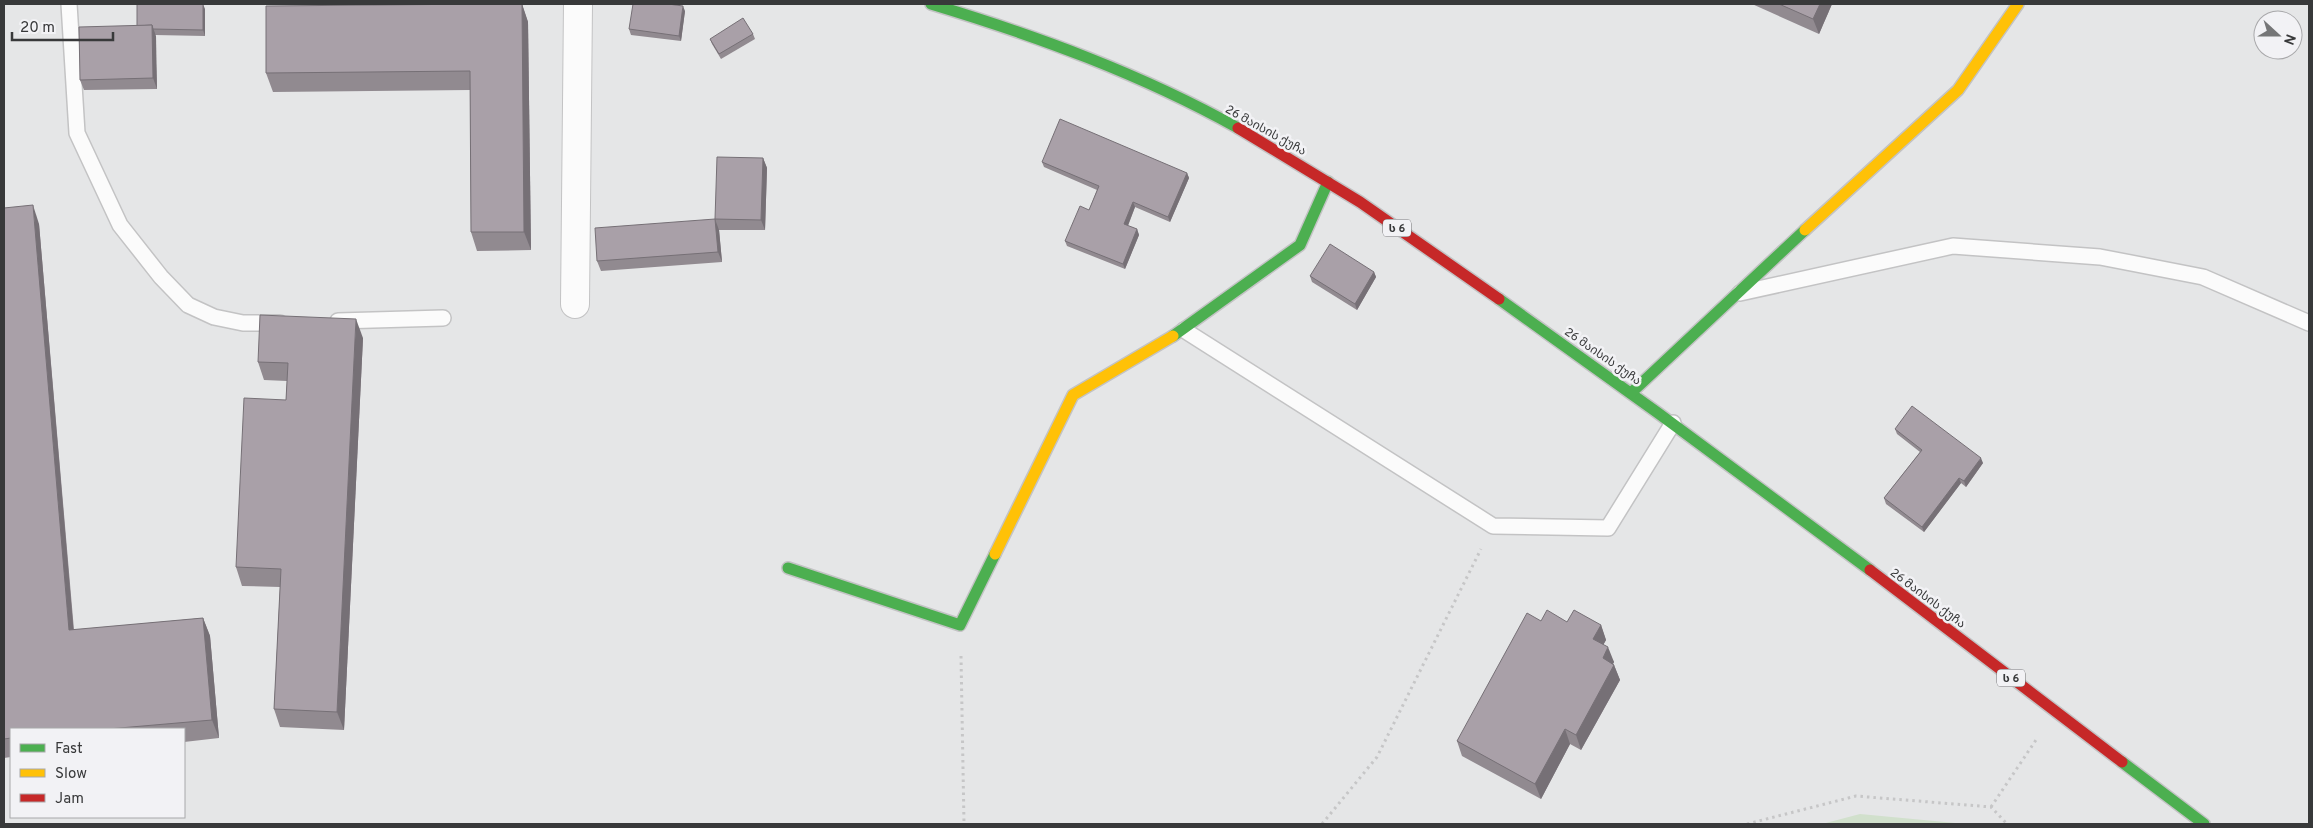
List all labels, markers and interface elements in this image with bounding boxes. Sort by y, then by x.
scale bar [12,10,114,42]
north arrow [2253,10,2303,60]
text: 20 m [20,19,55,38]
text: N [2279,31,2298,47]
street label: 26 მაისის ქუჩა [1222,102,1309,160]
road number: ს 6 [1383,220,1411,237]
street label: 26 მაისის ქუჩა [1561,324,1644,389]
street label: 26 მაისის ქუჩა [1887,565,1968,632]
road number: ს 6 [1997,670,2025,686]
legend [10,728,185,818]
text: Fast [55,740,83,759]
text: Slow [55,765,87,784]
text: Jam [55,790,84,809]

